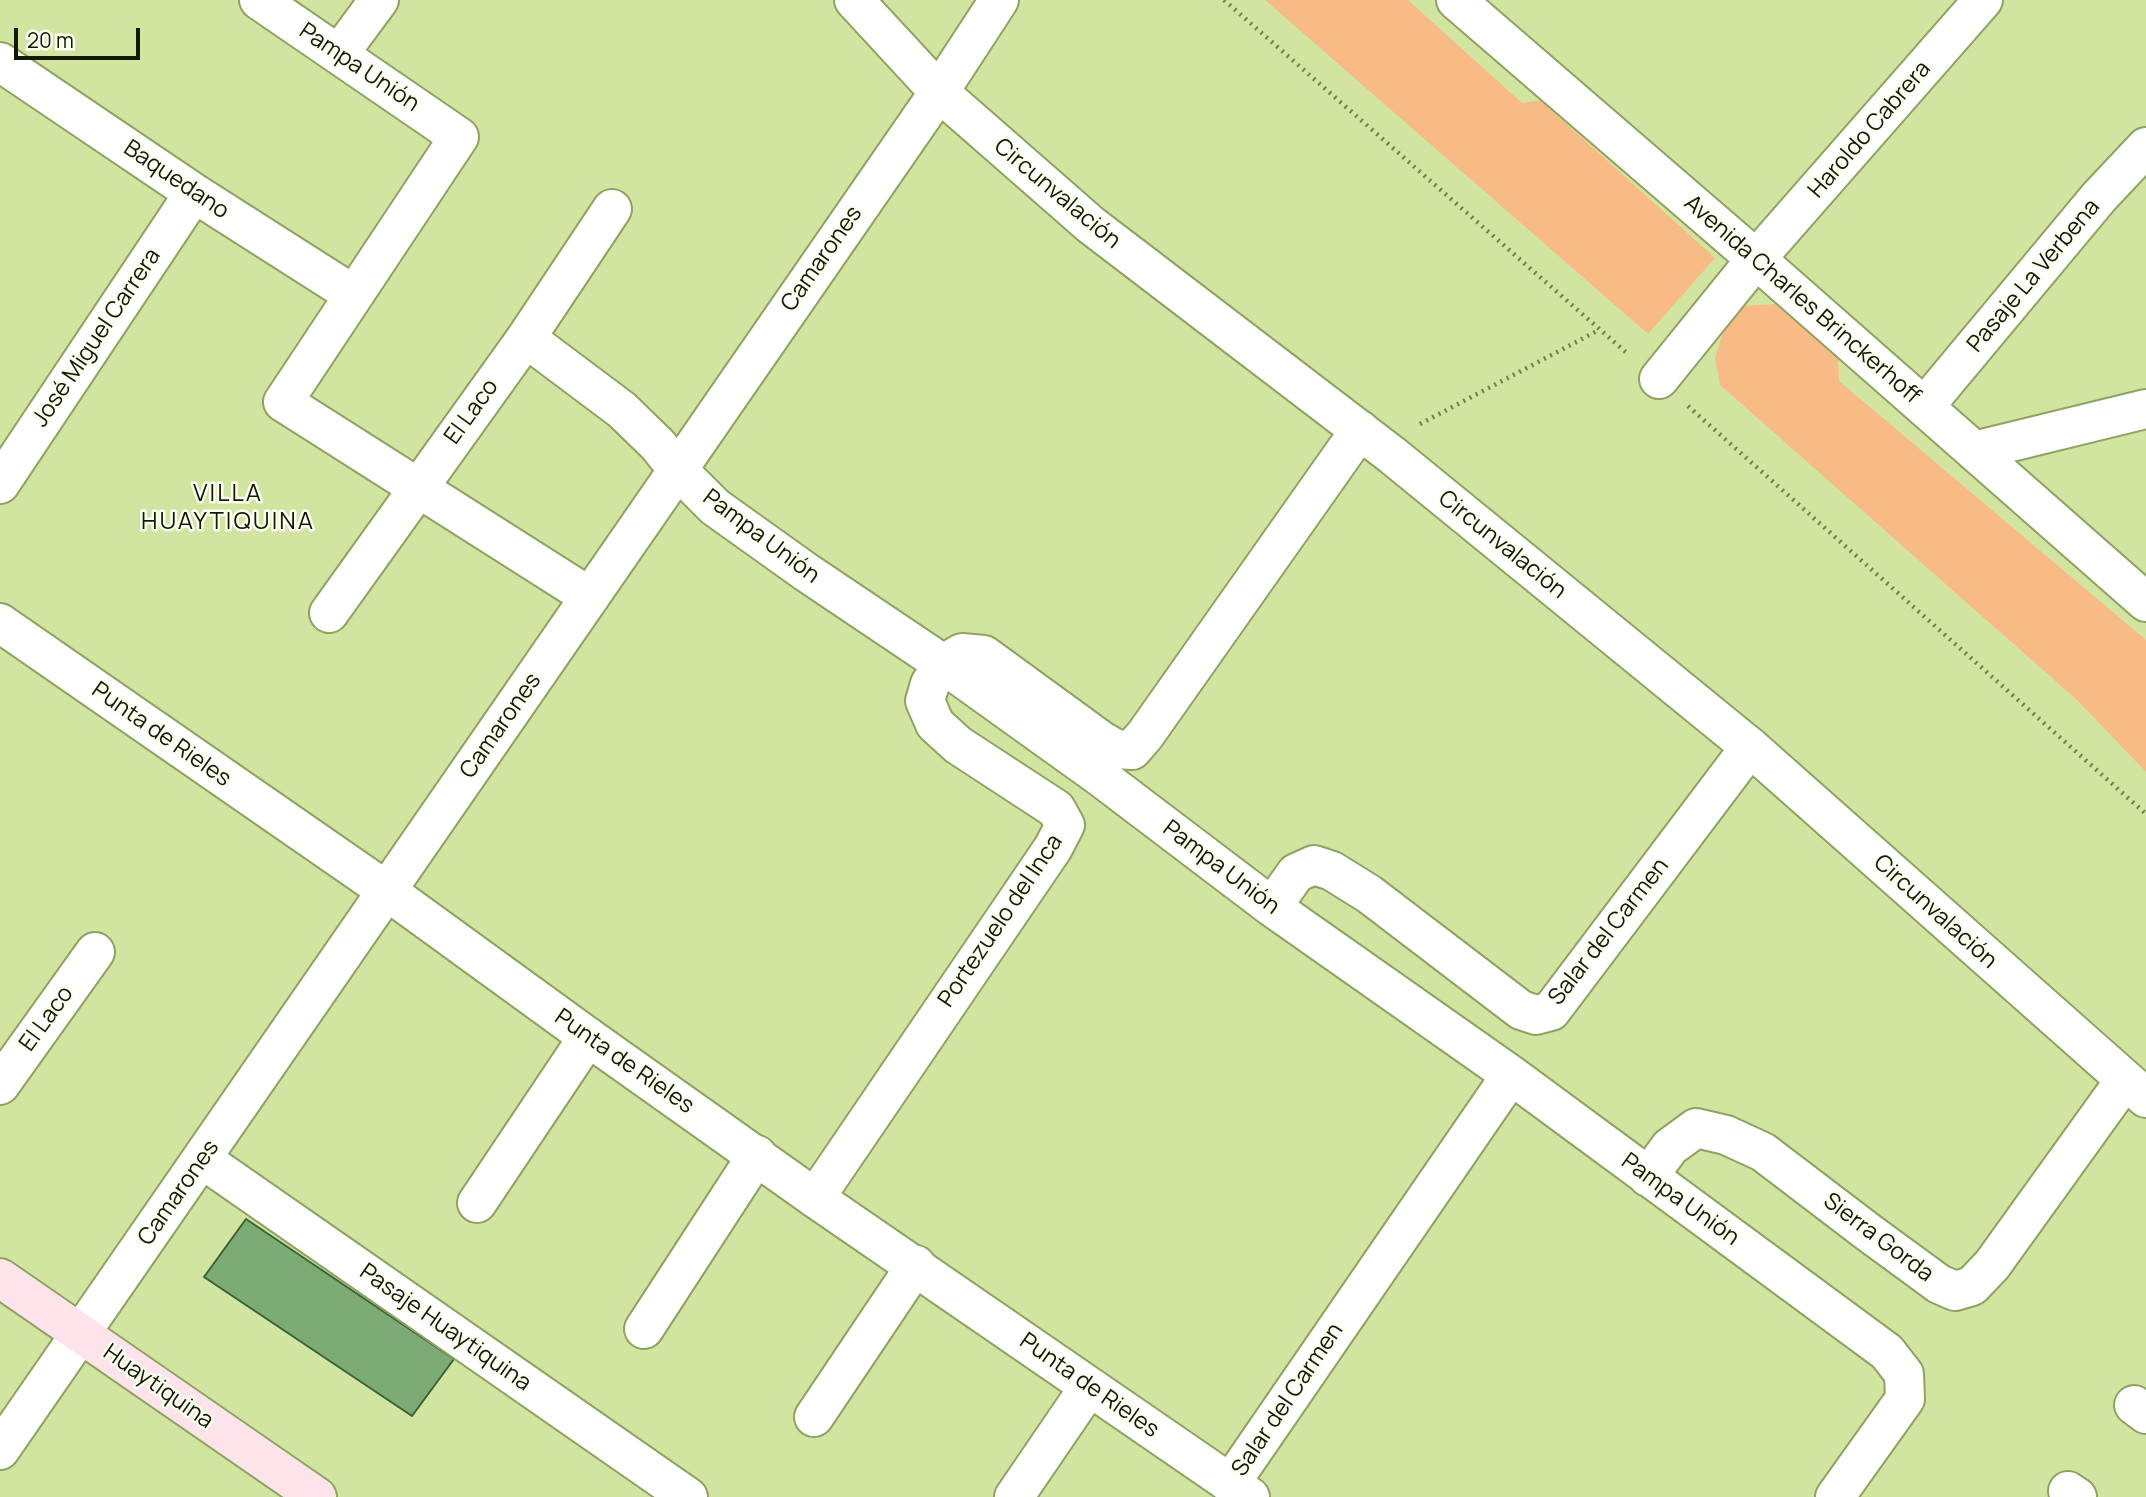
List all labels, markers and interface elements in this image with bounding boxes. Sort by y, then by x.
scale bar [18,14,144,58]
street label: Pampa Unión [294,18,424,118]
text: 20 m [27,26,74,54]
street label: Haroldo Cabrera [1803,56,1937,204]
street label: Circunvalación [988,133,1126,255]
street label: Baquedano [118,135,234,225]
street label: Avenida Charles Brinckerhoff [1678,190,1926,410]
street label: Pasaje La Verbena [1962,194,2106,358]
street label: Camarones [776,201,868,317]
street label: José Miguel Carrera [27,244,167,432]
street label: El Laco [439,374,505,450]
district label: VILLA HUAYTIQUINA [142,480,314,536]
street label: Pampa Unión [697,484,825,590]
street label: Circunvalación [1432,485,1572,605]
street label: Camarones [455,668,547,784]
street label: Punta de Rieles [86,677,236,793]
street label: Pampa Unión [1157,815,1285,921]
street label: Portezuelo del Inca [933,829,1069,1013]
street label: Circunvalación [1867,849,2003,975]
street label: Salar del Carmen [1543,853,1675,1011]
street label: El Laco [14,981,80,1057]
street label: Punta de Rieles [549,1004,699,1120]
street label: Camarones [133,1135,225,1251]
street label: Pampa Unión [1616,1148,1744,1252]
street label: Sierra Gorda [1817,1188,1939,1288]
street label: Pasaje Huaytiquina [354,1258,536,1398]
street label: Salar del Carmen [1227,1318,1349,1482]
street label: Punta de Rieles [1014,1328,1164,1444]
street label: Huaytiquina [98,1339,218,1435]

